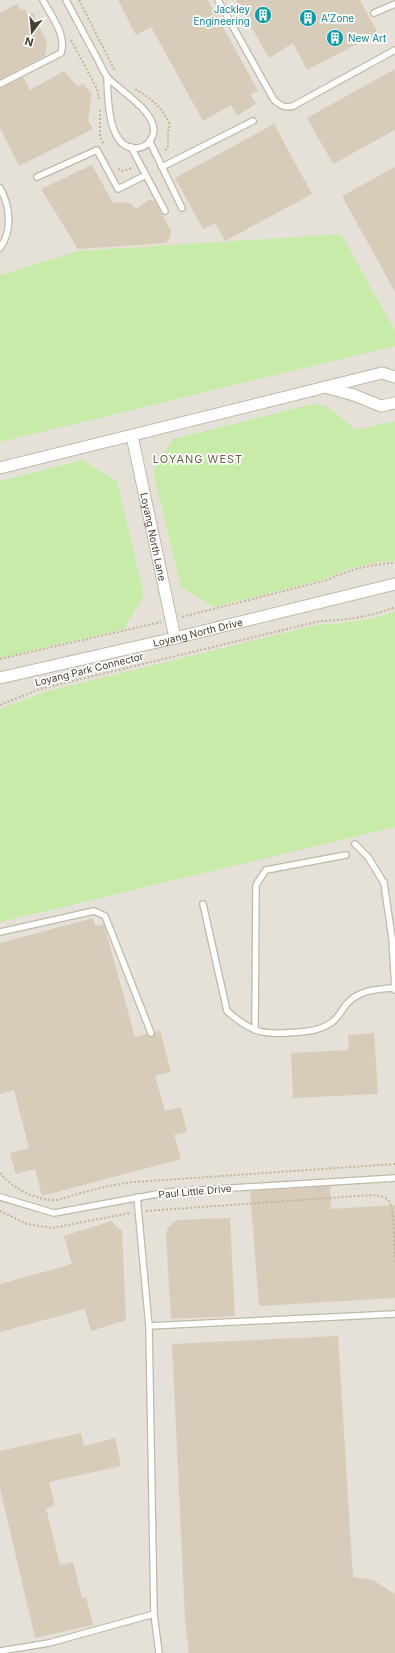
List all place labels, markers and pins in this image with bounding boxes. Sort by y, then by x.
place label: Jackley Engineering [194,3,250,27]
building icon: Jackley Engineering [253,5,273,25]
building icon: A'Zone [298,8,318,28]
place label: A'Zone [321,12,354,24]
building icon: New Art [325,28,345,48]
place label: New Art [348,32,387,44]

